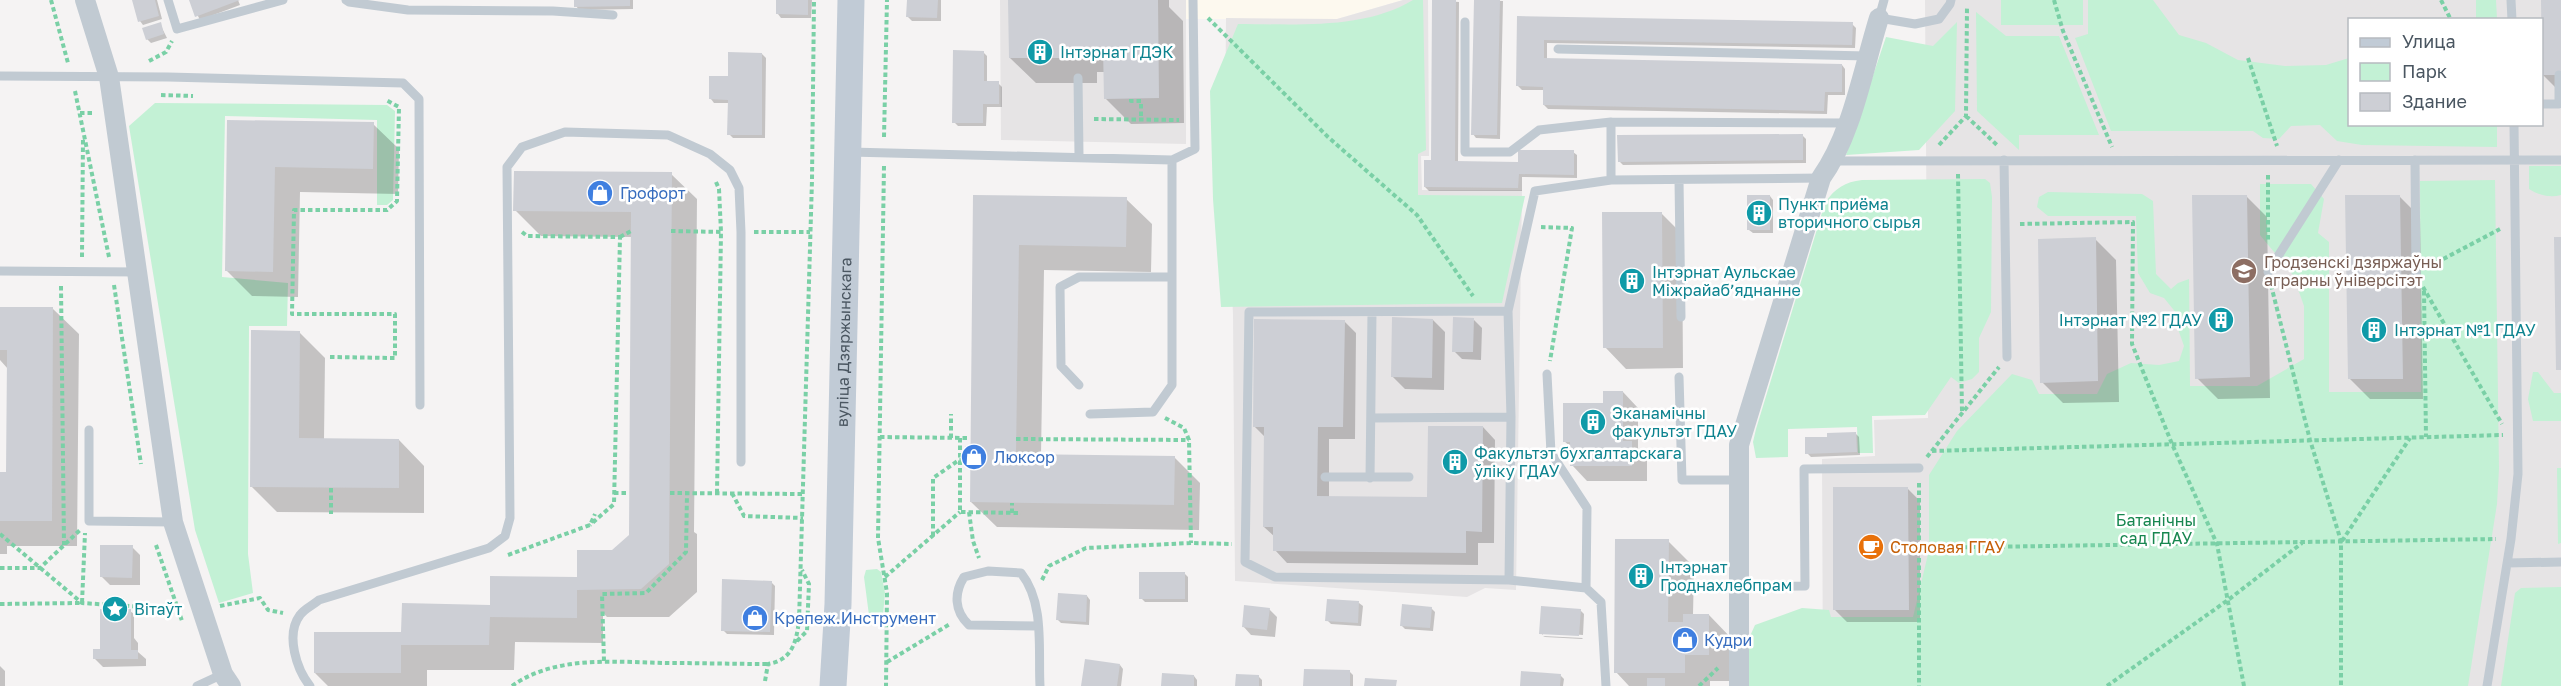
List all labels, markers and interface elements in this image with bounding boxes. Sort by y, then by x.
legend [2348,18,2543,126]
text: Улица [2402,30,2456,52]
building icon: Інтэрнат ГДЭК [1025,37,1055,67]
place label: Інтэрнат ГДЭК [1060,42,1173,62]
text: Парк [2402,60,2447,82]
text: Здание [2402,90,2467,112]
shop icon: Грофорт [585,178,615,208]
place label: Грофорт [620,183,686,203]
place label: Пункт приёма вторичного сырья [1778,194,1921,232]
building icon: Пункт приёма вторичного сырья [1744,198,1774,228]
place label: Гродзенскі дзяржаўны аграрны ўніверсітэт [2264,252,2442,290]
school or university icon: Гродзенскі дзяржаўны аграрны ўніверсітэт [2229,256,2259,286]
street label: вуліца Дзяржынскага [832,257,855,427]
place label: Інтэрнат Аульскае Міжрайабʼяднанне [1652,262,1801,300]
building icon: Інтэрнат Аульскае Міжрайабʼяднанне [1617,266,1647,296]
building icon: Інтэрнат №2 ГДАУ [2206,305,2236,335]
place label: Інтэрнат №2 ГДАУ [2059,310,2202,330]
building icon: Інтэрнат №1 ГДАУ [2359,315,2389,345]
place label: Інтэрнат №1 ГДАУ [2394,320,2536,340]
place label: Эканамічны факультэт ГДАУ [1612,403,1737,441]
building icon: Эканамічны факультэт ГДАУ [1578,407,1608,437]
shop icon: Люксор [959,442,989,472]
place label: Факультэт бухгалтарскага ўліку ГДАУ [1474,443,1682,481]
place label: Люксор [994,447,1055,467]
building icon: Факультэт бухгалтарскага ўліку ГДАУ [1440,447,1470,477]
park label: Батанічны сад ГДАУ [2116,510,2196,548]
cafe icon: Столовая ГГАУ [1856,532,1886,562]
place label: Столовая ГГАУ [1890,537,2005,557]
place label: Інтэрнат Гроднахлебпрам [1660,557,1792,595]
building icon: Інтэрнат Гроднахлебпрам [1626,561,1656,591]
place icon: Вітаўт [100,594,130,624]
place label: Вітаўт [134,599,183,619]
shop icon: Крепеж.Инструмент [740,603,770,633]
place label: Крепеж.Инструмент [774,608,936,628]
shop icon: Кудри [1670,625,1700,655]
place label: Кудри [1704,630,1752,650]

